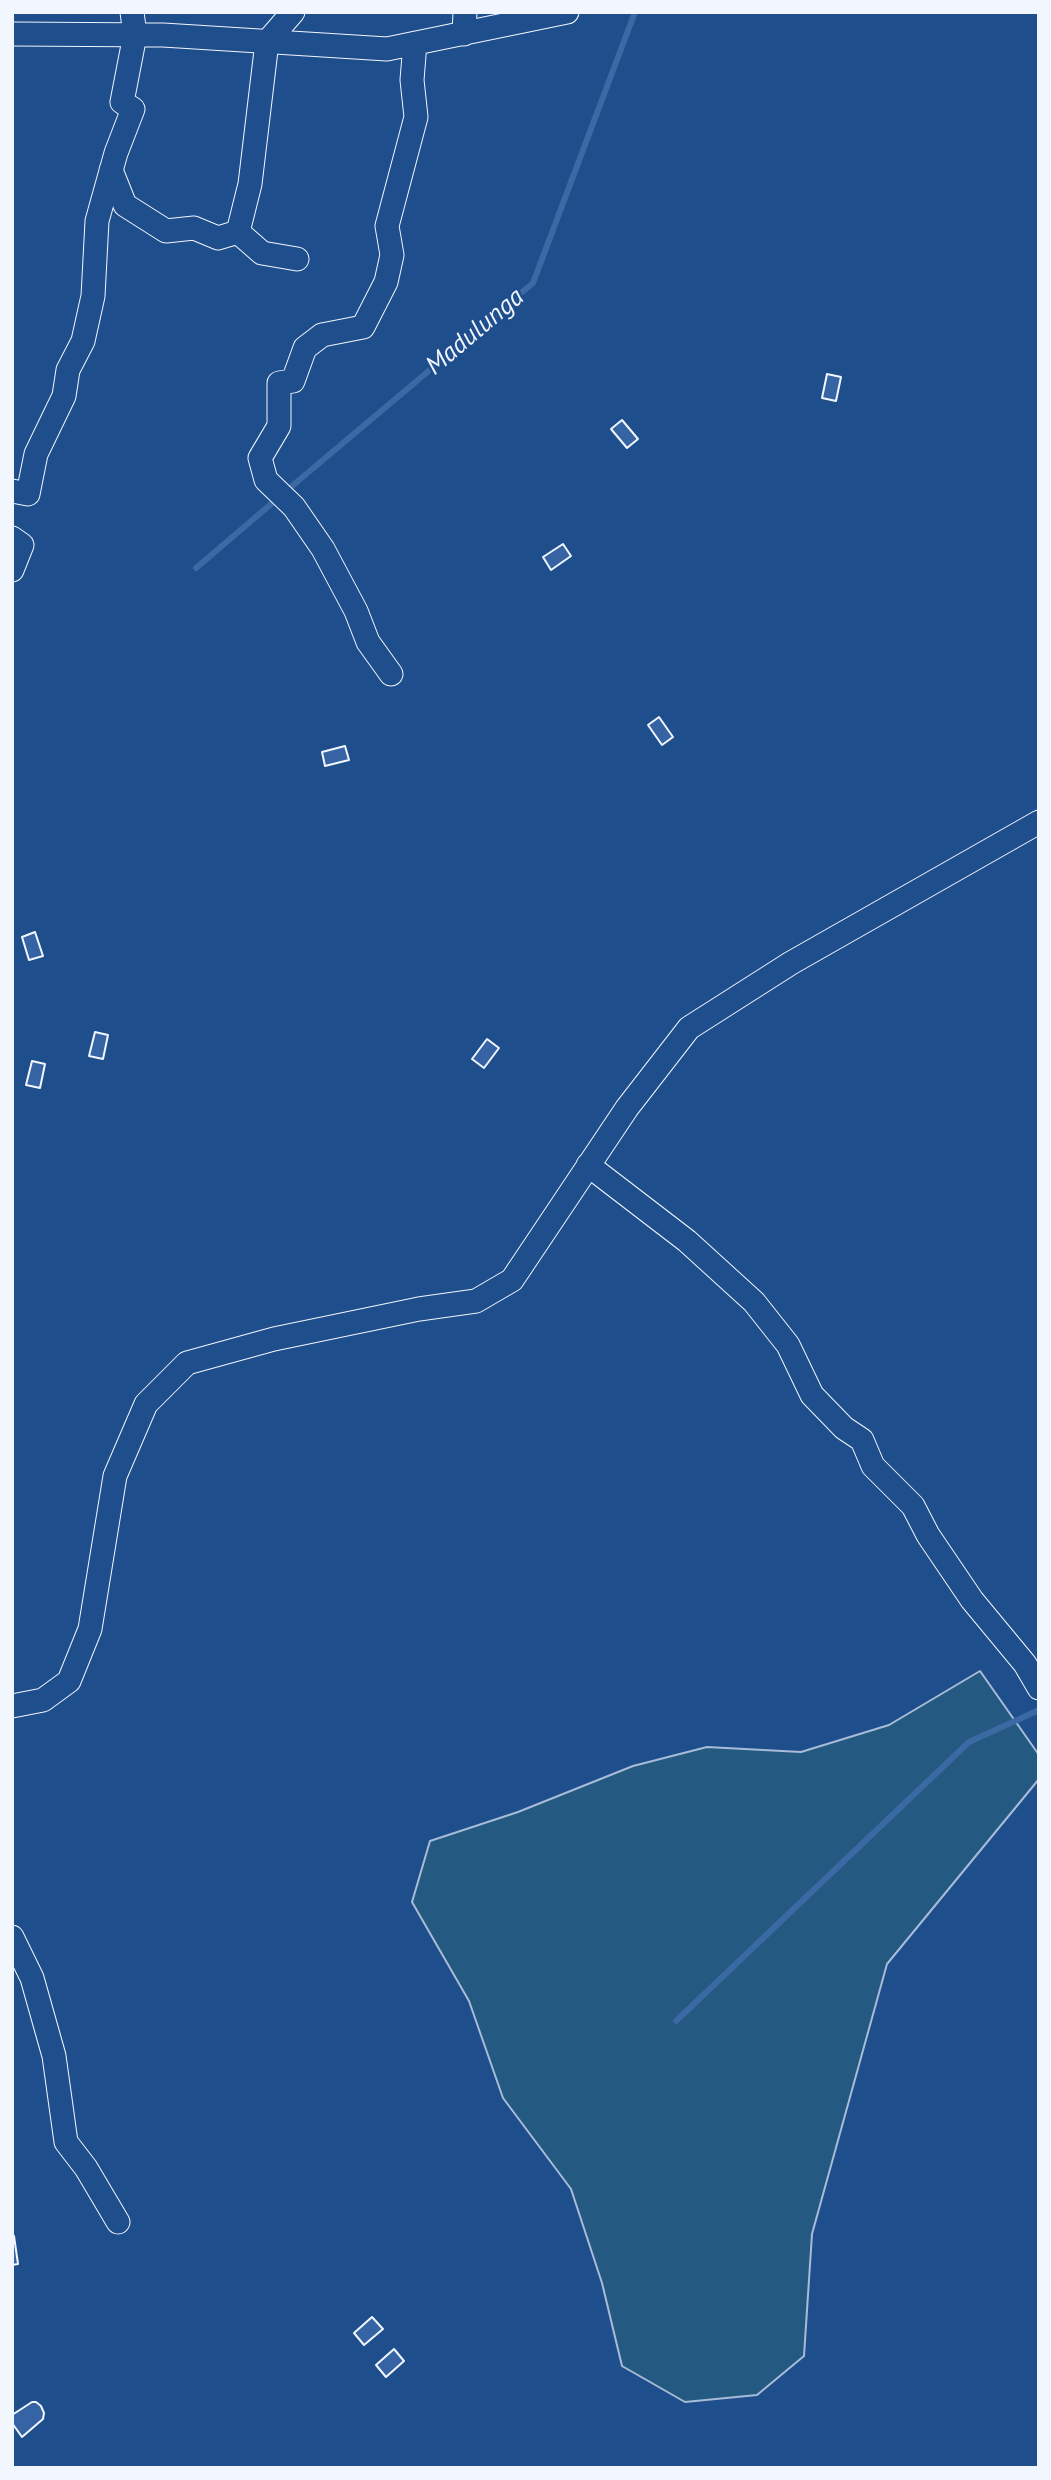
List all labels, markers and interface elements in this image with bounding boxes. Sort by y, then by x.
water label: Madulunga [420,282,530,382]

